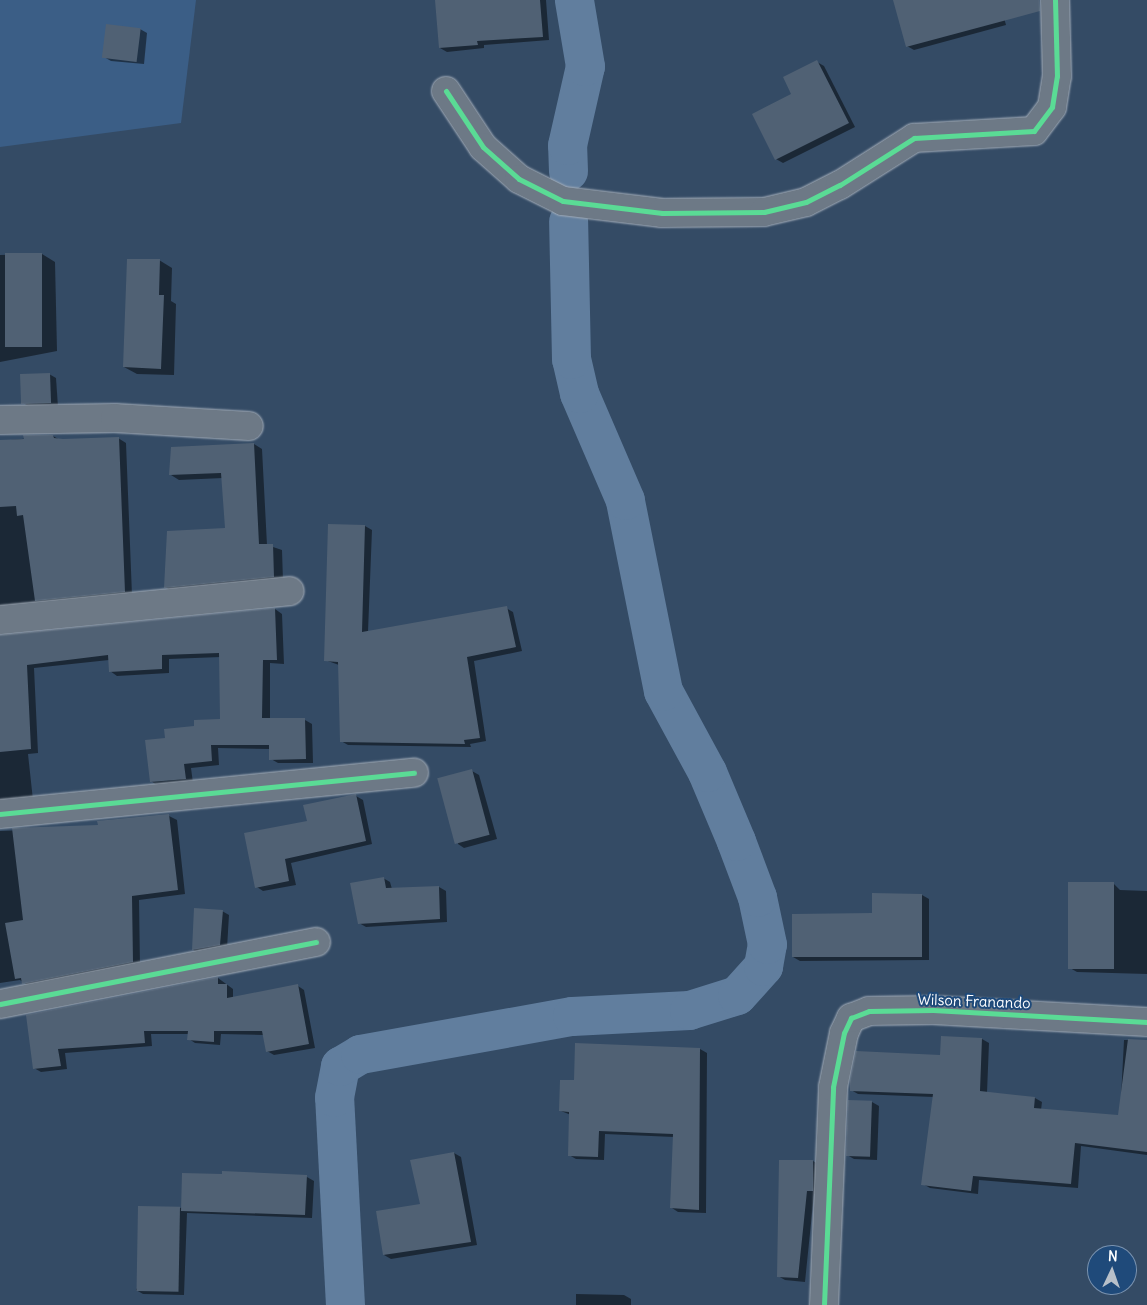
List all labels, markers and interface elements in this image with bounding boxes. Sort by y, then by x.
street label: Wilson Franando [917,990,1031,1012]
north arrow [1087,1245,1137,1295]
text: N [1107,1247,1118,1265]

